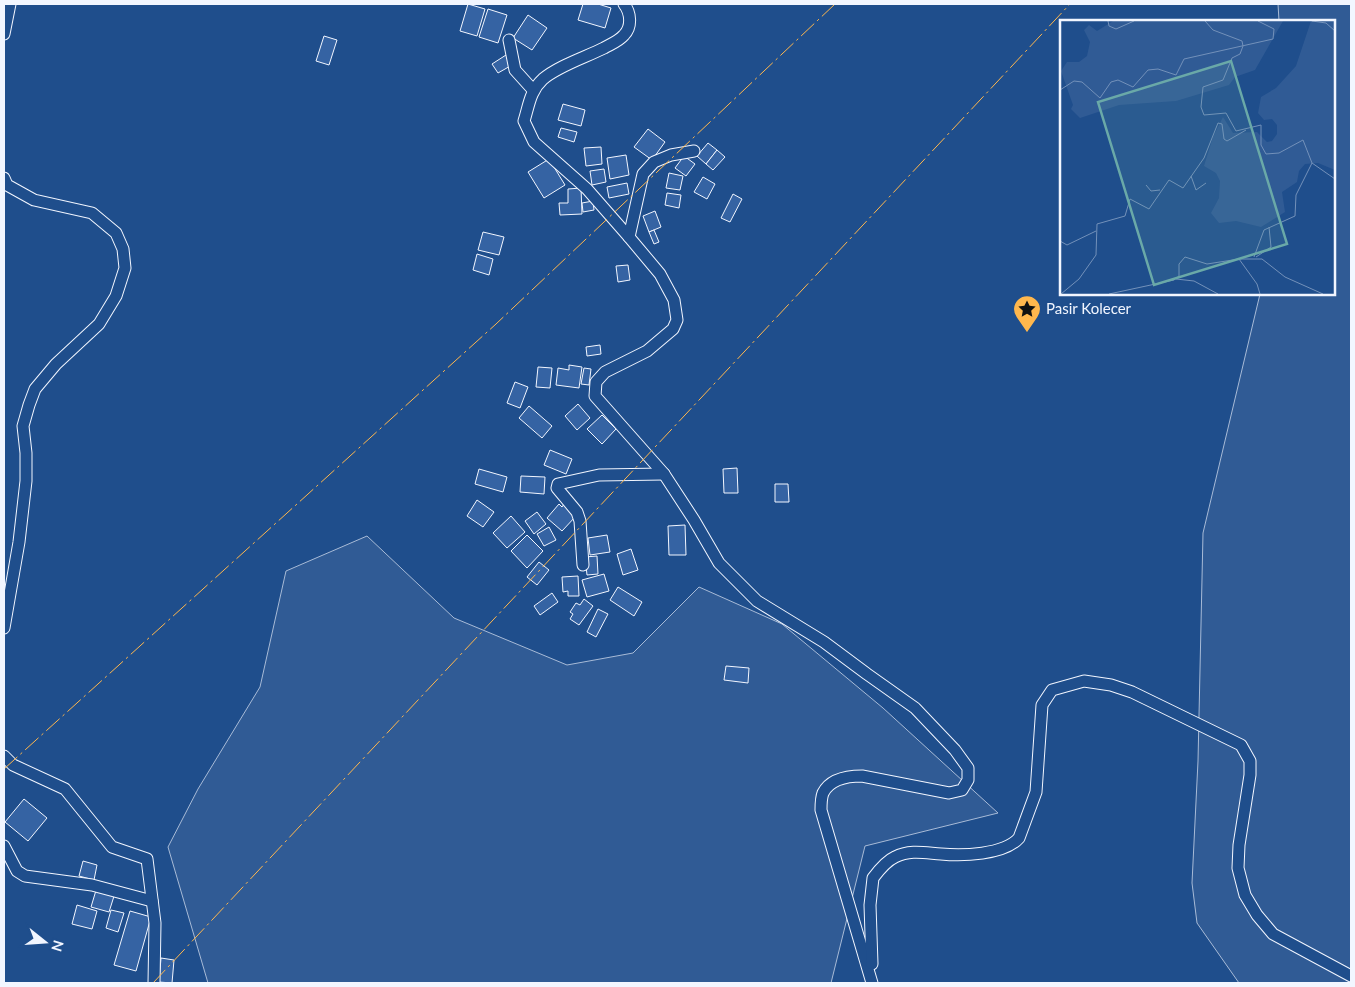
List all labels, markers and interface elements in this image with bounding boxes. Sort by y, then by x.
inset map [1060,20,1335,295]
place icon: Pasir Kolecer [1012,294,1042,333]
place label: Pasir Kolecer [1046,299,1132,317]
north arrow [20,917,70,967]
text: N [48,938,68,954]

